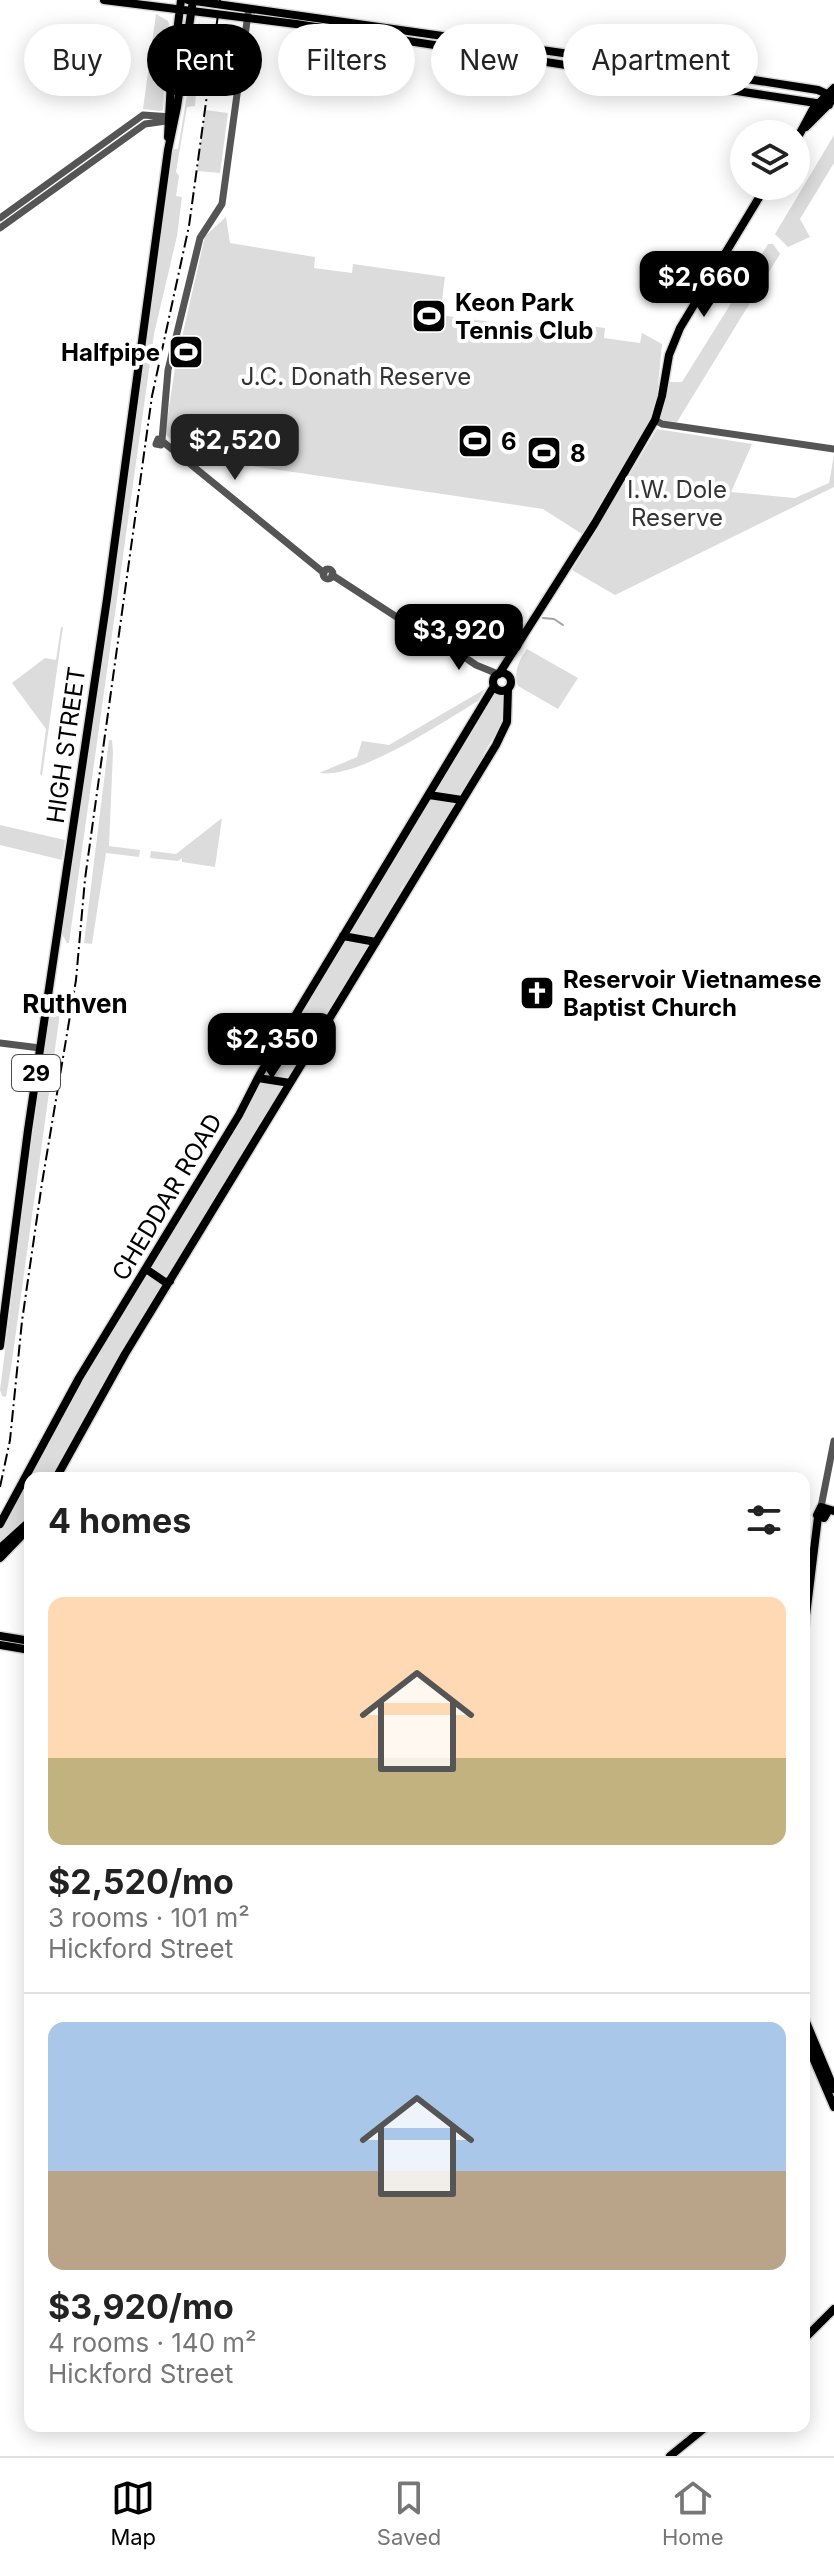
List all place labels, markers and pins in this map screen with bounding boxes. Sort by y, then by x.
pin: $2,660 [639,251,769,319]
place label: Keon Park Tennis Club [455,288,593,345]
sports icon: Keon Park Tennis Club [410,297,448,335]
sports icon: Halfpipe [167,333,205,371]
place label: Halfpipe [61,338,160,367]
pin: $2,520 [170,414,300,482]
sports icon: 6 [456,422,494,460]
place label: 6 [501,427,517,456]
sports icon: 8 [525,434,563,472]
place label: 8 [570,439,586,468]
pin: $3,920 [394,604,524,672]
place label: Reservoir Vietnamese Baptist Church [563,965,822,1022]
church icon: Reservoir Vietnamese Baptist Church [518,974,556,1012]
pin: $2,350 [207,1013,337,1081]

